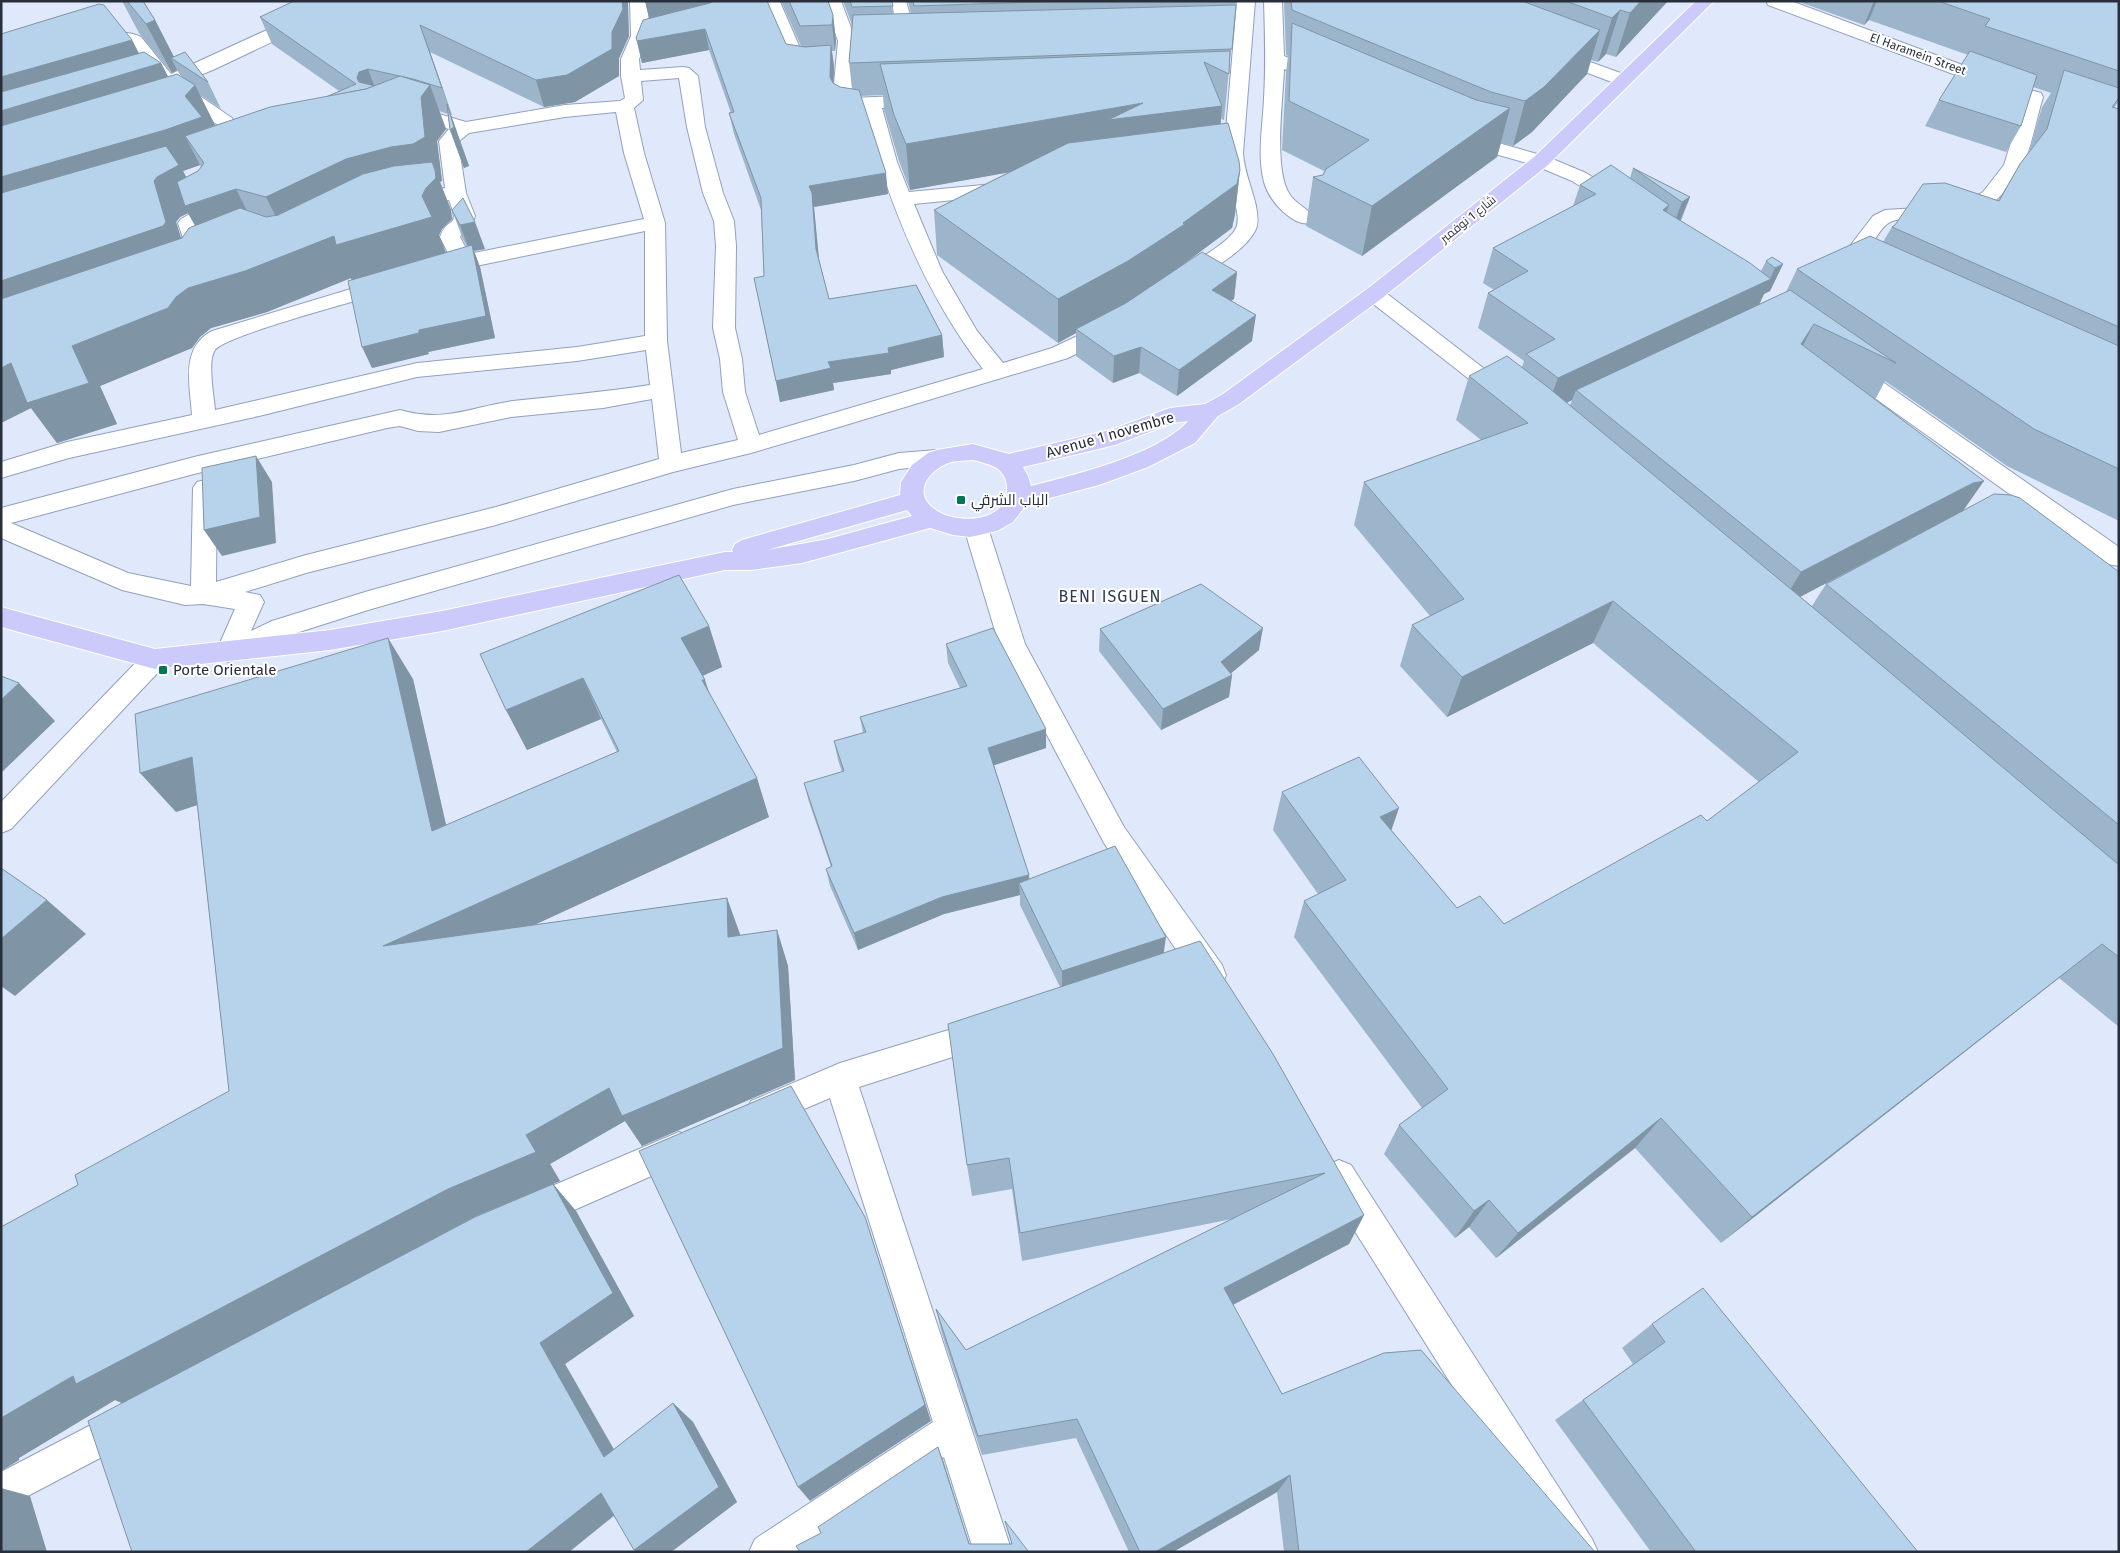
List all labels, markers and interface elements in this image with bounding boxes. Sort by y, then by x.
street label: El Haramein Street [1868,30,1969,78]
street label: شارع 1 نوفمبر [1437,192,1499,247]
street label: Avenue 1 novembre [1044,408,1176,462]
place label: الباب الشرقي [971,491,1049,512]
marker: الباب الشرقي [955,494,967,506]
district label: BENI ISGUEN [1059,587,1161,606]
place label: Porte Orientale [173,661,276,679]
marker: Porte Orientale [157,664,169,676]

